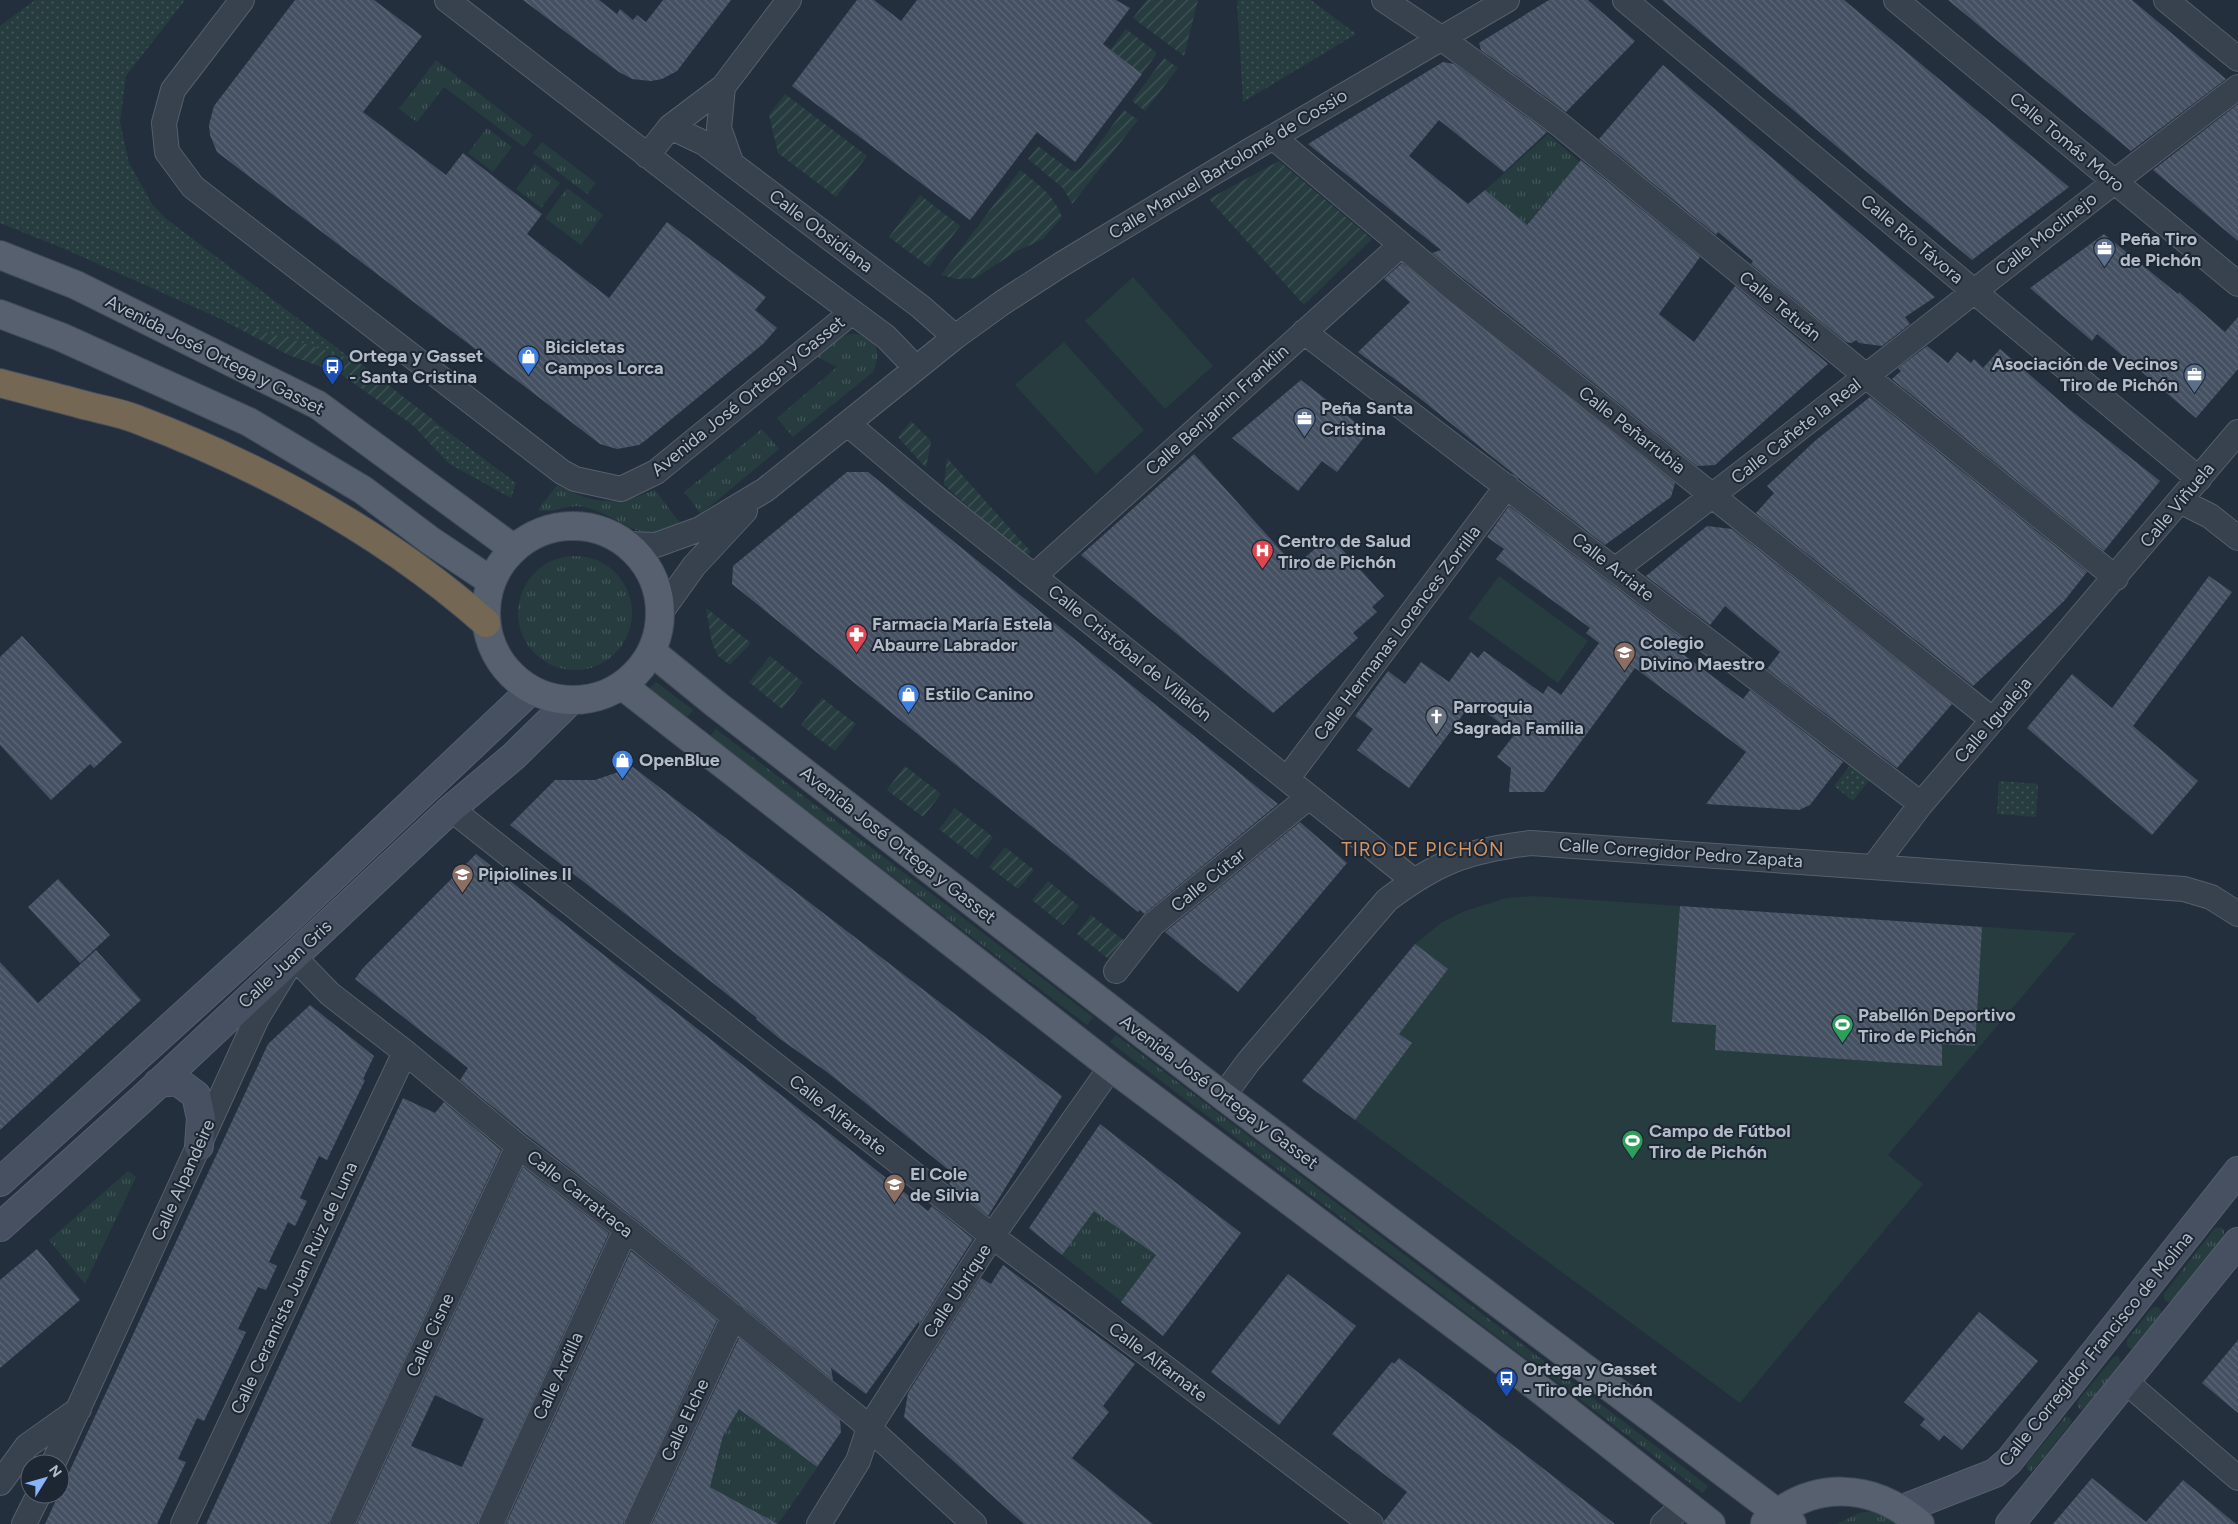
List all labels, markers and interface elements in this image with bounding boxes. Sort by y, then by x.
street label: Calle Manuel Bartolomé de Cossio [1105,84,1351,244]
street label: Calle Tomás Moro [2005,88,2129,196]
street label: Calle Obsidiana [765,185,877,277]
street label: Calle Moclinejo [1991,187,2101,281]
street label: Calle Río Távora [1856,190,1968,288]
place label: Peña Tiro de Pichón [2120,228,2201,271]
office icon: Peña Tiro de Pichón [2092,237,2116,268]
street label: Calle Tetuán [1735,266,1825,346]
street label: Avenida José Ortega y Gasset [102,290,328,420]
street label: Avenida José Ortega y Gasset [647,311,849,481]
place label: Bicicletas Campos Lorca [545,336,664,379]
street label: Calle Benjamin Franklin [1141,340,1293,480]
place label: Ortega y Gasset - Santa Cristina [349,345,483,388]
shop icon: Bicicletas Campos Lorca [517,345,541,376]
place label: Asociación de Vecinos Tiro de Pichón [1992,353,2179,396]
bus stop icon: Ortega y Gasset - Santa Cristina [321,354,345,385]
office icon: Asociación de Vecinos Tiro de Pichón [2182,362,2206,393]
street label: Calle Cañete la Real [1726,373,1866,489]
street label: Calle Peñarrubia [1574,381,1690,479]
place label: Peña Santa Cristina [1321,397,1413,440]
office icon: Peña Santa Cristina [1293,406,1317,437]
street label: Calle Viñuela [2135,458,2219,552]
street label: Calle Hermanas Lorences Zorrilla [1309,521,1485,745]
street label: Calle Arriate [1567,528,1659,606]
place label: Centro de Salud Tiro de Pichón [1278,530,1411,573]
hospital icon: Centro de Salud Tiro de Pichón [1250,539,1274,570]
street label: Calle Cristóbal de Villalón [1044,580,1216,726]
place label: Farmacia María Estela Abaurre Labrador [872,613,1052,656]
pharmacy icon: Farmacia María Estela Abaurre Labrador [844,622,868,653]
place label: Colegio Divino Maestro [1640,632,1765,675]
school or university icon: Colegio Divino Maestro [1612,641,1636,672]
street label: Calle Igualeja [1950,672,2036,768]
shop icon: Estilo Canino [897,682,921,713]
place label: Estilo Canino [925,683,1033,705]
place label: Parroquia Sagrada Familia [1453,696,1584,739]
church icon: Parroquia Sagrada Familia [1425,705,1449,736]
shop icon: OpenBlue [611,748,635,779]
place label: OpenBlue [639,749,720,771]
street label: Avenida José Ortega y Gasset [796,762,1001,929]
street label: Calle Corregidor Pedro Zapata [1558,834,1804,872]
district label: TIRO DE PICHÓN [1341,838,1505,861]
street label: Calle Cútar [1166,843,1250,917]
school or university icon: Pipiolines II [450,862,474,893]
place label: Pipiolines II [478,863,572,885]
street label: Calle Juan Gris [234,915,336,1013]
place label: Pabellón Deportivo Tiro de Pichón [1858,1004,2016,1047]
street label: Avenida José Ortega y Gasset [1115,1010,1323,1174]
sports icon: Pabellón Deportivo Tiro de Pichón [1830,1013,1854,1044]
street label: Calle Alfarnate [785,1070,891,1160]
street label: Calle Alpandeire [146,1116,220,1244]
place label: Campo de Fútbol Tiro de Pichón [1649,1120,1791,1163]
sports icon: Campo de Fútbol Tiro de Pichón [1621,1129,1645,1160]
street label: Calle Carratraca [522,1146,638,1242]
street label: Calle Ceramista Juan Ruiz de Luna [226,1158,362,1418]
place label: El Cole de Silvia [910,1163,979,1206]
school or university icon: El Cole de Silvia [882,1172,906,1203]
street label: Calle Corregidor Francisco de Molina [1994,1227,2198,1471]
street label: Calle Ubrique [918,1240,996,1342]
street label: Calle Cisne [401,1290,459,1380]
street label: Calle Alfarnate [1104,1318,1212,1406]
street label: Calle Ardilla [528,1329,588,1423]
place label: Ortega y Gasset - Tiro de Pichón [1523,1358,1657,1401]
bus stop icon: Ortega y Gasset - Tiro de Pichón [1495,1367,1519,1398]
street label: Calle Elche [656,1375,714,1465]
north arrow [20,1454,70,1504]
text: N [45,1462,65,1481]

